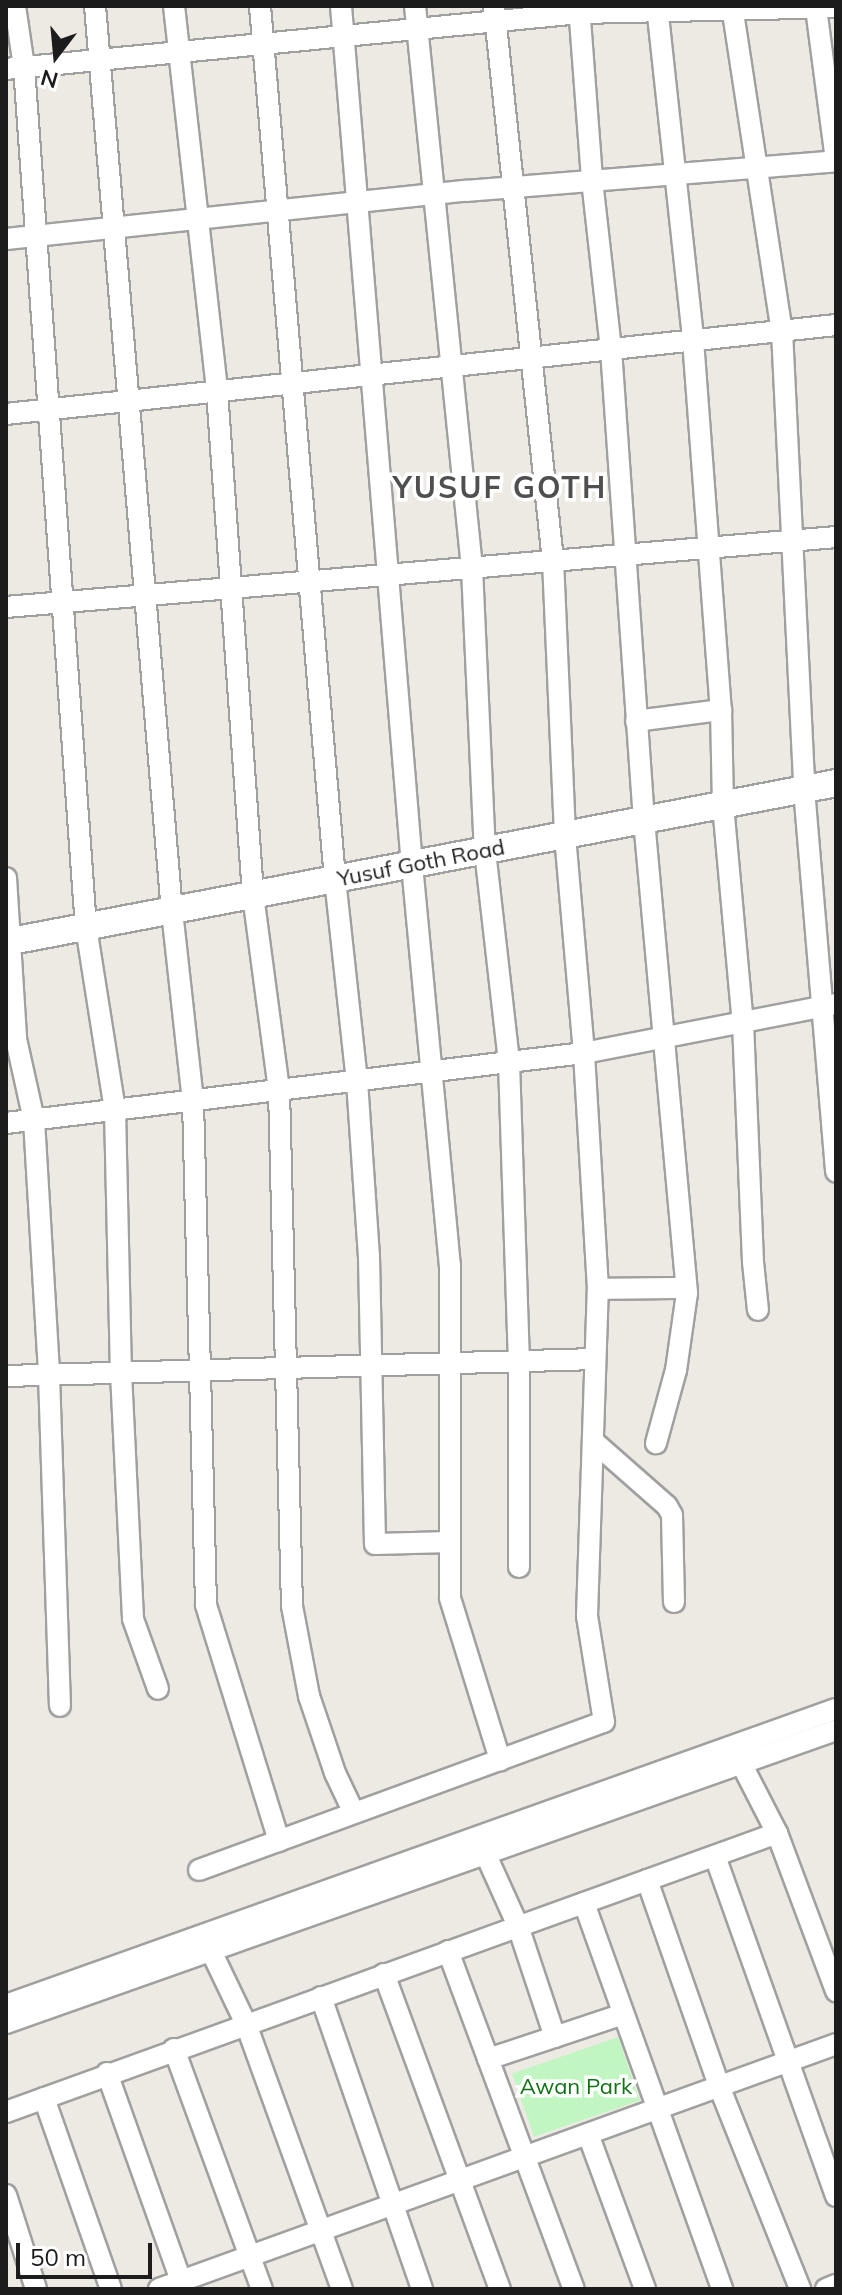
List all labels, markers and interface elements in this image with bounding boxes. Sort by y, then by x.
north arrow [16,16,96,96]
text: N [38,63,61,95]
district label: YUSUF GOTH [393,469,607,505]
street label: Yusuf Goth Road [335,834,507,892]
park label: Awan Park [520,2074,632,2100]
scale bar [20,2227,156,2277]
text: 50 m [30,2242,86,2272]

